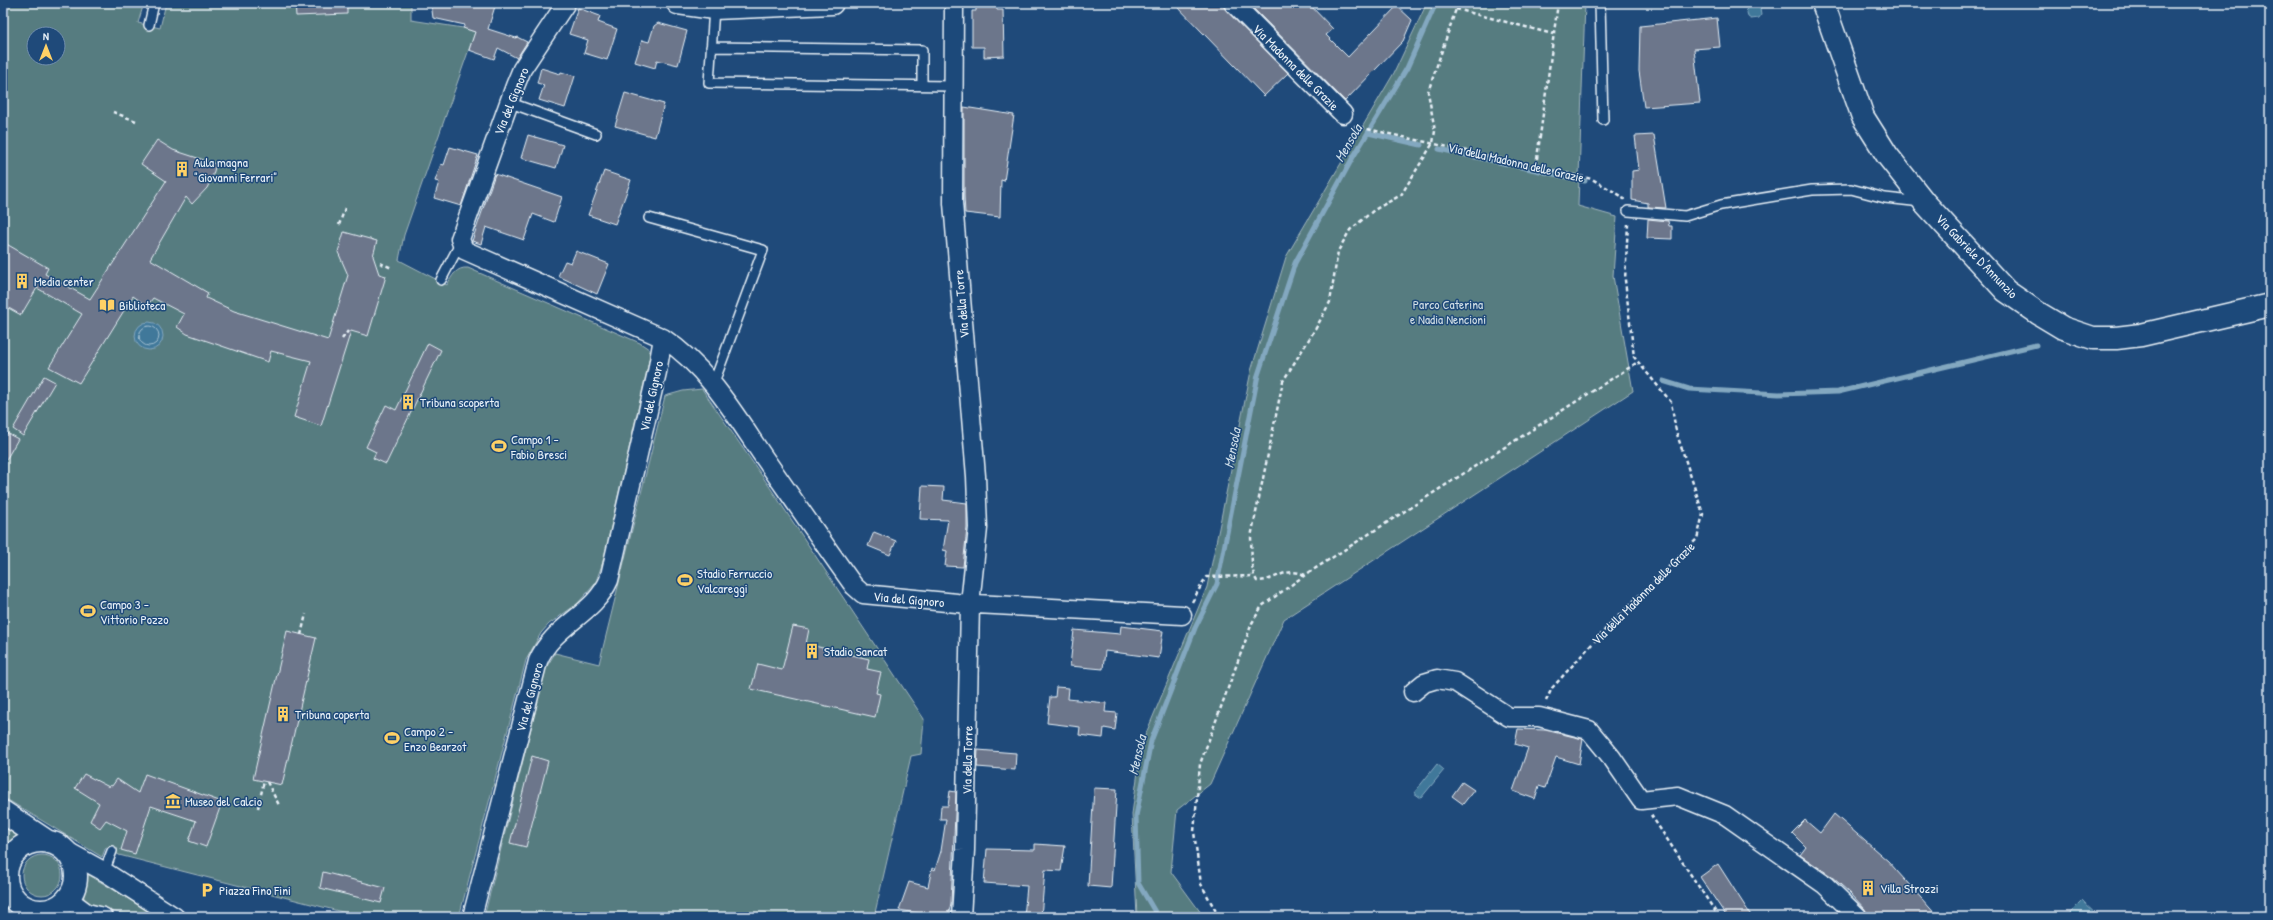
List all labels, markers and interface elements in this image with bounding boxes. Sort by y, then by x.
street label: Via Madonna delle Grazie [1249,20,1343,114]
north arrow [26,26,66,66]
text: N [43,29,49,43]
street label: Via del Gignoro [489,65,533,137]
water label: Mensola [1329,119,1367,165]
street label: Via della Madonna delle Grazie [1446,138,1586,186]
place label: Aula magna "Giovanni Ferrari" [194,153,277,186]
building icon: Aula magna "Giovanni Ferrari" [173,160,191,178]
street label: Via Gabriele D'Annunzio [1932,210,2022,302]
street label: Via della Torre [949,269,973,339]
building icon: Media center [13,272,31,290]
place label: Media center [34,272,94,290]
park label: Parco Caterina e Nadia Nencioni [1410,295,1486,328]
library icon: Biblioteca [98,296,116,314]
place label: Biblioteca [119,296,165,314]
street label: Via del Gignoro [635,359,667,433]
building icon: Tribuna scoperta [399,393,417,411]
place label: Tribuna scoperta [420,393,499,411]
water label: Mensola [1218,425,1245,470]
place label: Campo 1 - Fabio Bresci [510,430,567,463]
sports icon: Campo 1 - Fabio Bresci [490,437,508,455]
street label: Via della Madonna delle Grazie [1587,537,1699,649]
place label: Stadio Ferruccio Valcareggi [697,564,772,597]
sports icon: Stadio Ferruccio Valcareggi [676,571,694,589]
street label: Via del Gignoro [873,587,945,611]
place label: Campo 3 - Vittorio Pozzo [100,595,168,628]
sports icon: Campo 3 - Vittorio Pozzo [79,602,97,620]
building icon: Stadio Sancat [803,642,821,660]
place label: Stadio Sancat [824,642,888,660]
street label: Via del Gignoro [511,660,547,734]
building icon: Tribuna coperta [274,705,292,723]
place label: Tribuna coperta [295,705,369,723]
place label: Campo 2 - Enzo Bearzot [404,722,467,755]
street label: Via della Torre [957,725,977,795]
sports icon: Campo 2 - Enzo Bearzot [383,729,401,747]
water label: Mensola [1123,732,1151,777]
museum icon: Museo del Calcio [164,792,182,810]
place label: Museo del Calcio [185,792,262,810]
building icon: Villa Strozzi [1859,879,1877,897]
place label: Villa Strozzi [1880,879,1939,897]
parking icon: Piazza Fino Fini [198,881,216,899]
place label: Piazza Fino Fini [219,881,291,899]

